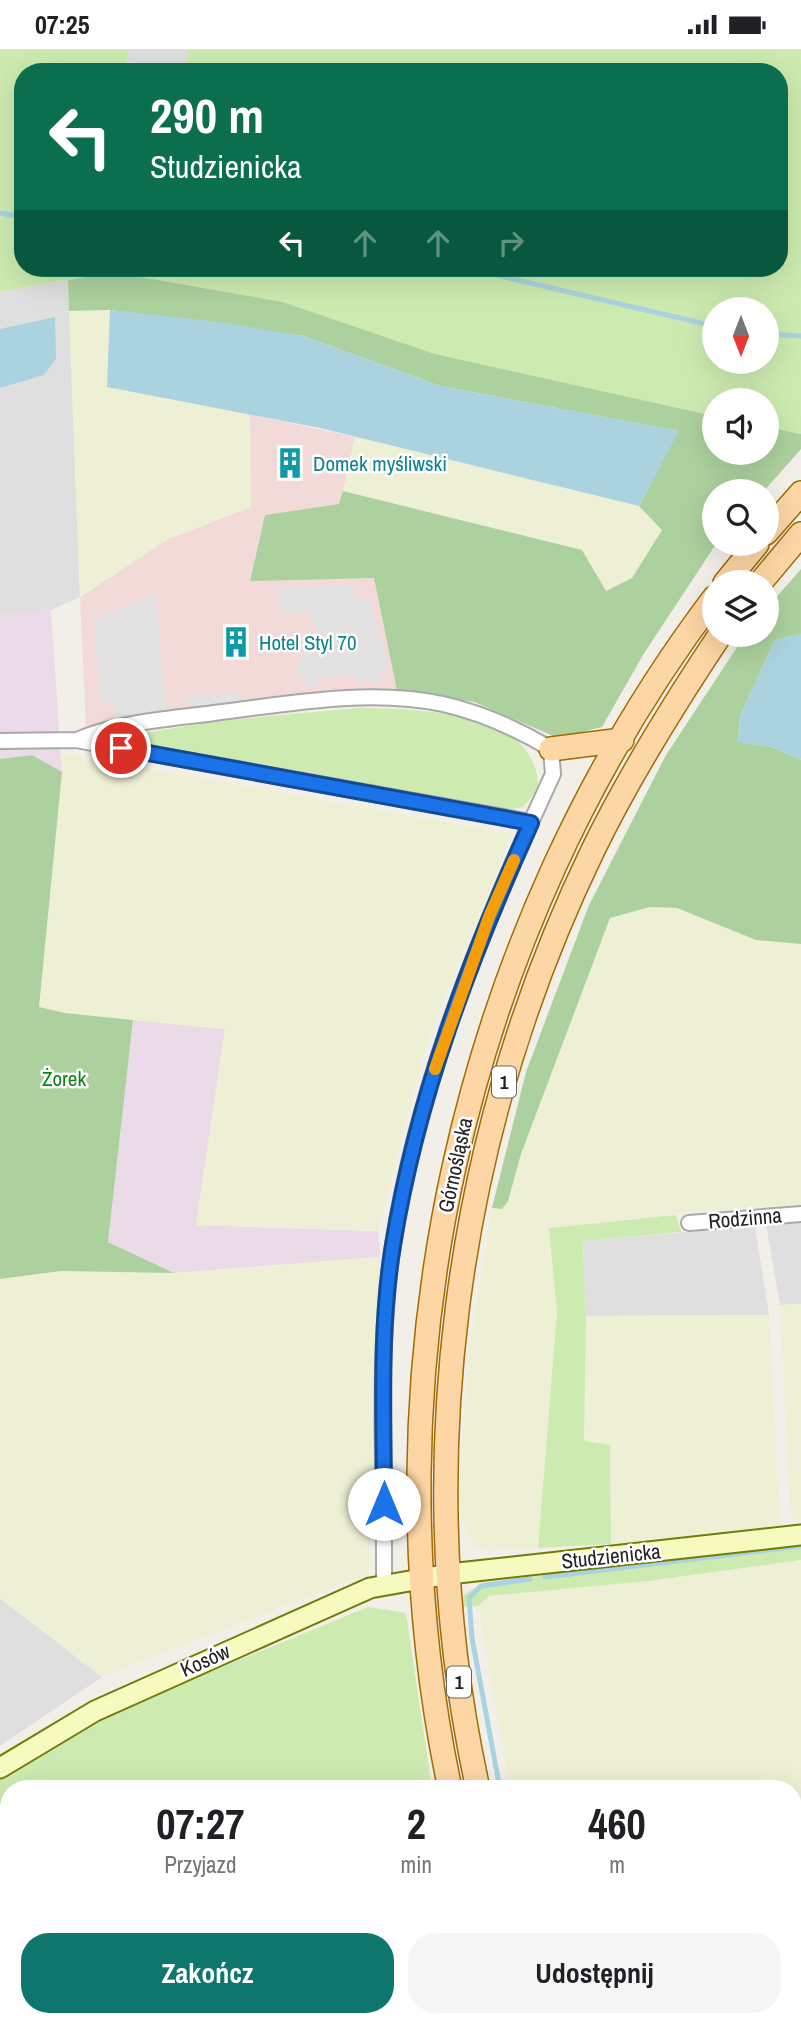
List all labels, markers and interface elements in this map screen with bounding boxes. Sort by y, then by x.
text: 07:25 [35,7,90,42]
text: 290 m [150,82,264,148]
icon: left [35,91,126,182]
text: Studzienicka [150,145,302,188]
icon: left [273,224,311,262]
icon: ahead [346,224,384,262]
icon: ahead [419,224,457,262]
icon: right [492,224,530,262]
north arrow [702,297,779,375]
map controls [702,297,779,647]
button: sound [702,388,779,465]
building icon: Domek myśliwski [273,446,307,480]
place label: Domek myśliwski [313,449,447,478]
button: search [702,479,779,556]
button: layers [702,570,779,647]
building icon: Hotel Styl 70 [219,625,253,659]
place label: Hotel Styl 70 [259,628,357,657]
pin [91,718,151,778]
icon: arrive [102,729,140,767]
park label: Żorek [42,1064,86,1093]
road number: 1 [492,1067,516,1098]
street label: Górnośląska [431,1114,479,1215]
street label: Rodzinna [707,1200,783,1236]
position arrow [347,1467,421,1541]
street label: Studzienicka [560,1536,662,1576]
street label: Kosów [175,1636,235,1684]
road number: 1 [447,1667,471,1697]
text: 07:27 [156,1796,244,1852]
text: 2 [407,1796,426,1852]
text: 460 [588,1796,646,1852]
text: Przyjazd [164,1849,236,1880]
text: min [401,1849,432,1880]
text: m [609,1849,625,1880]
button: Zakończ [21,1933,394,2013]
button: Udostępnij [408,1933,781,2013]

